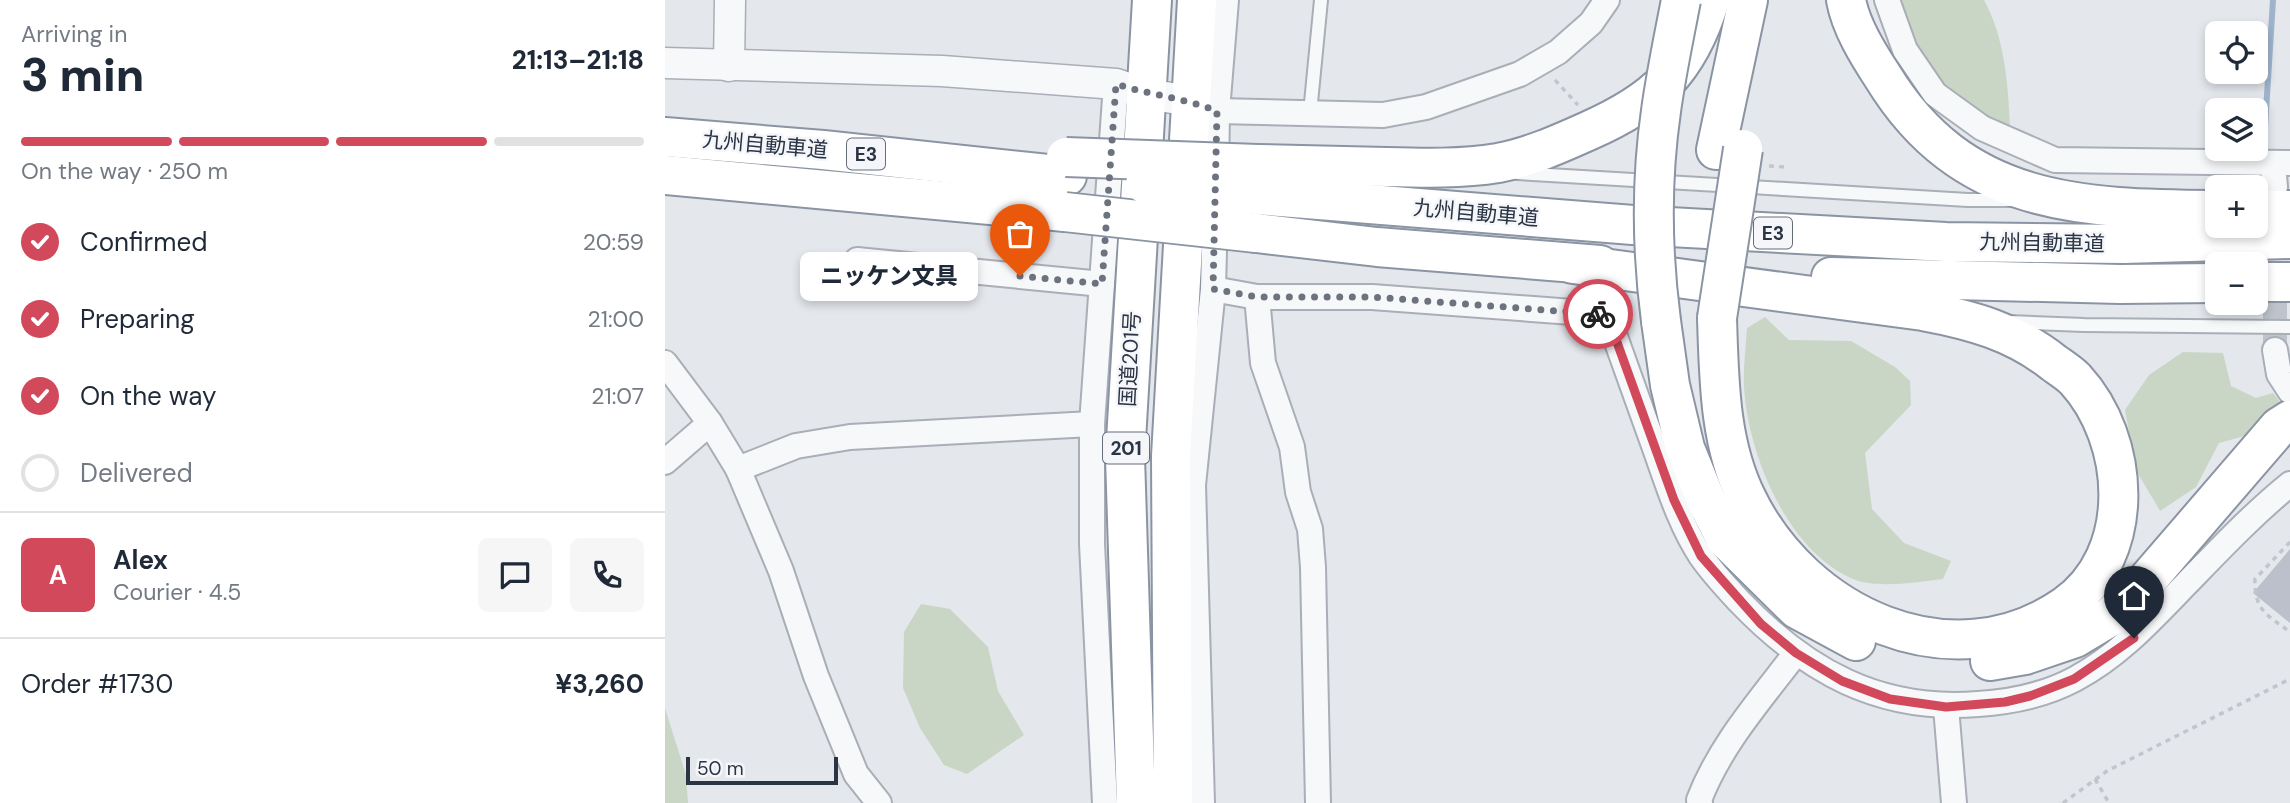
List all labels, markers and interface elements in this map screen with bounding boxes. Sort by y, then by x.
text: Arriving in [21,19,127,49]
map controls [2205,21,2268,315]
button: locate [2205,21,2268,84]
text: 21:13–21:18 [512,43,644,77]
text: 3 min [21,45,144,105]
button: layers [2205,98,2268,161]
street label: 九州自動車道 [701,126,829,164]
road number: E3 [847,138,885,170]
text: On the way · 250 m [21,156,228,186]
button: + [2205,175,2268,238]
street label: 九州自動車道 [1412,194,1540,232]
pin [990,204,1050,276]
icon: bag [1001,215,1039,253]
road number: E3 [1754,218,1792,248]
icon: check [21,223,59,261]
text: Confirmed [80,225,207,259]
text: 20:59 [583,227,644,257]
street label: 九州自動車道 [1979,228,2105,258]
callout: ニッケン文具 [799,252,978,300]
button: − [2205,252,2268,315]
text: ニッケン文具 [820,261,958,291]
courier [1563,279,1633,349]
icon: bike [1579,295,1617,333]
icon: check [21,300,59,338]
text: Preparing [80,302,195,336]
text: 21:00 [587,304,644,334]
street label: 国道201号 [1114,310,1146,408]
icon: check [21,377,59,415]
text: On the way [80,379,216,413]
text: 21:07 [591,381,644,411]
road number: 201 [1103,432,1149,463]
text: Delivered [80,456,193,490]
button: chat [478,538,552,612]
button: phone [570,538,644,612]
text: Alex [113,543,168,577]
text: A [49,558,67,592]
pin [2104,566,2164,638]
text: Courier · 4.5 [113,577,241,607]
icon: home [2115,577,2153,615]
text: Order #1730 [21,667,173,701]
text: ¥3,260 [555,667,644,701]
scale bar [686,754,838,786]
text: 50 m [697,756,744,781]

